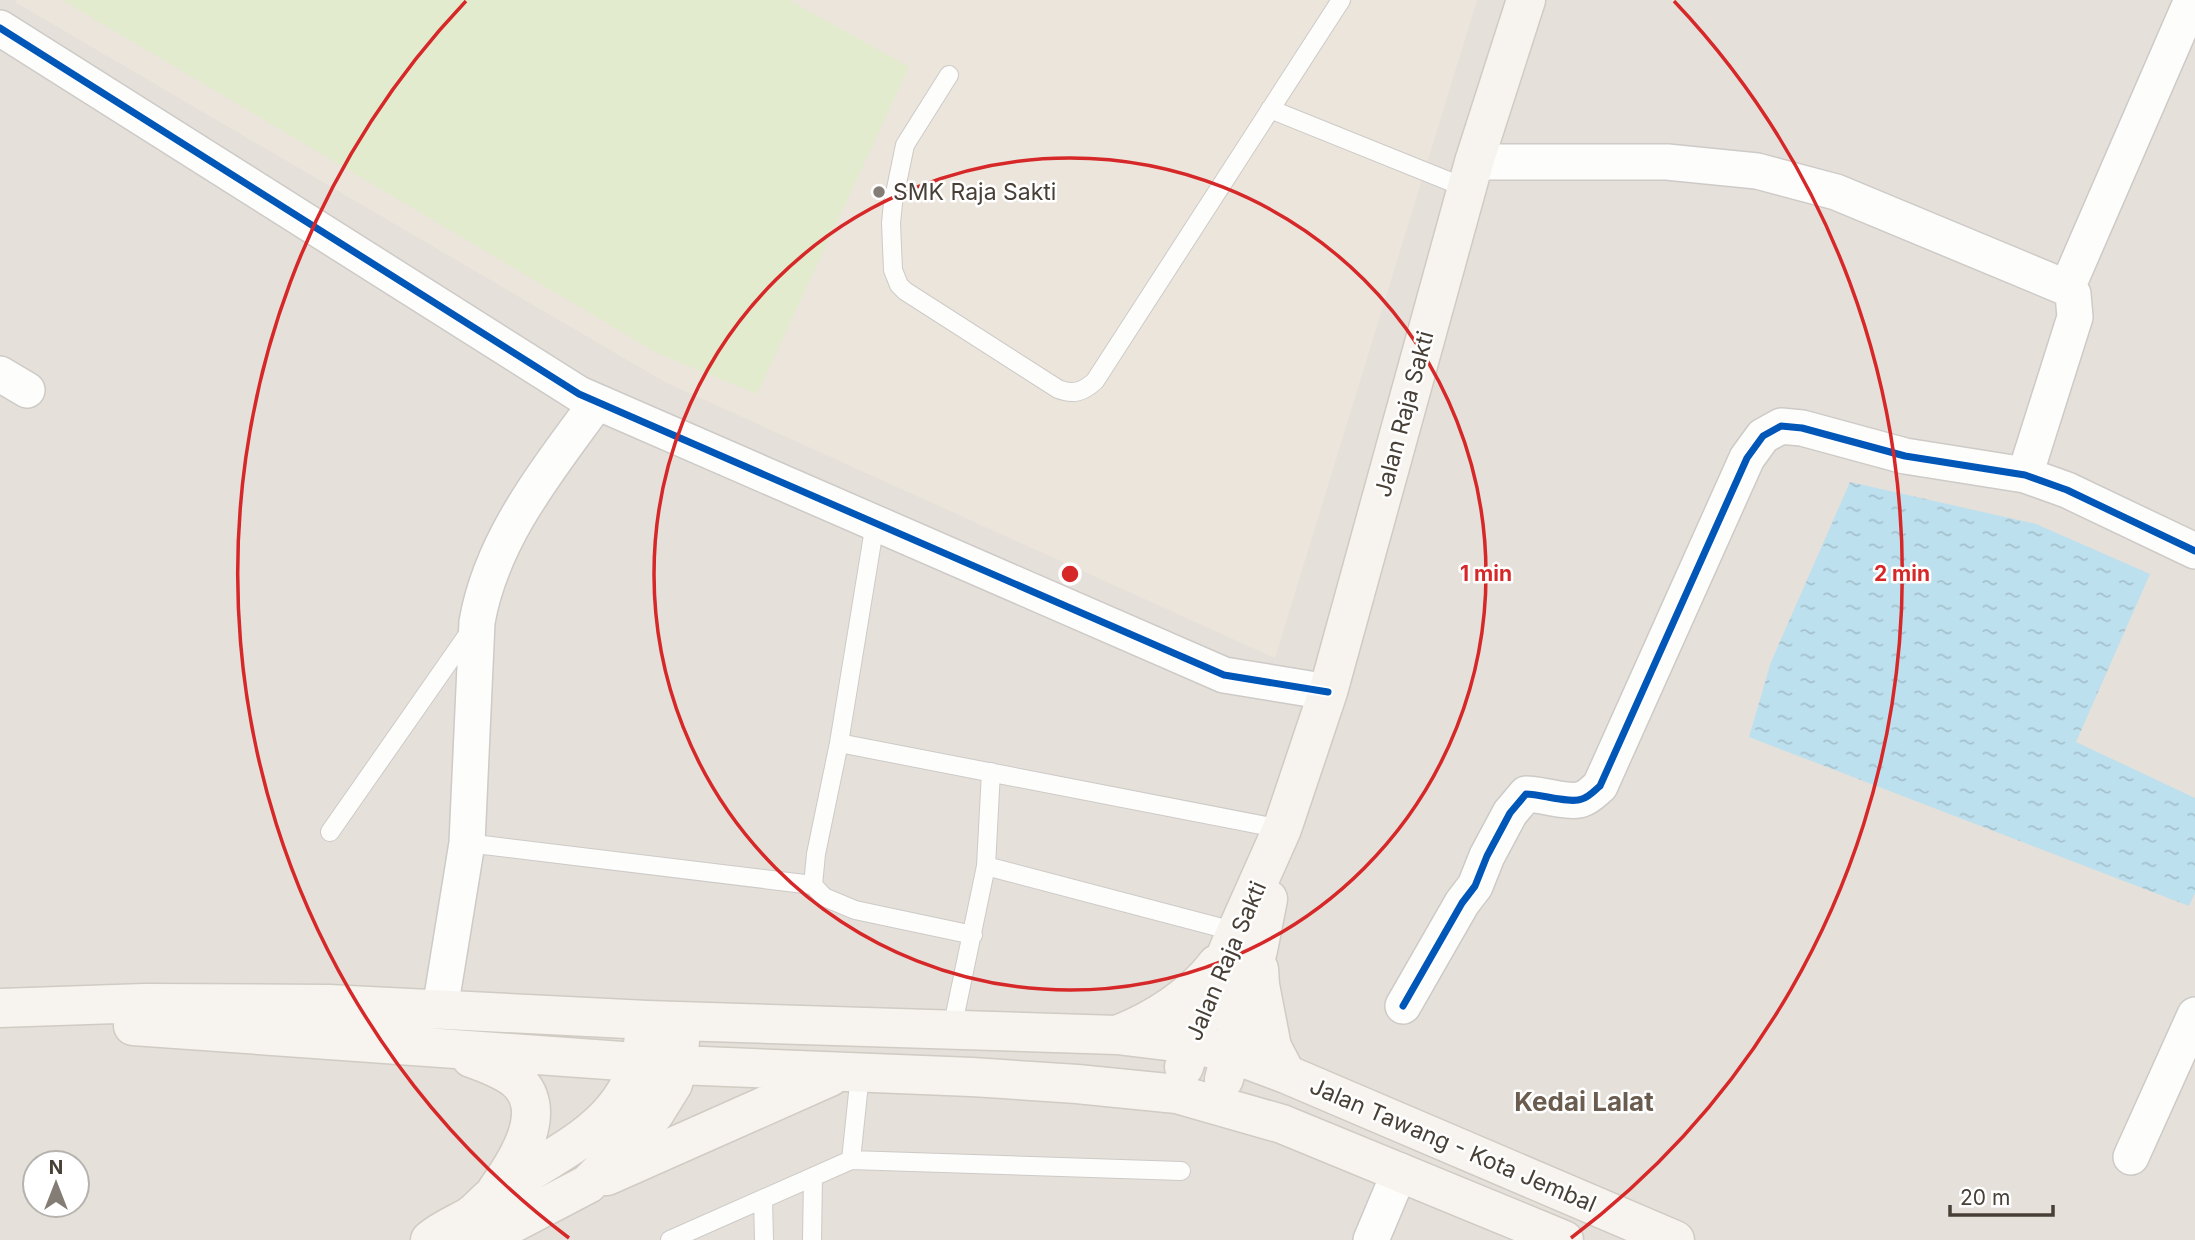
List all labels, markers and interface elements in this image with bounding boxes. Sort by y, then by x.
place label: SMK Raja Sakti [893,178,1056,206]
marker: SMK Raja Sakti [871,184,887,200]
street label: Jalan Raja Sakti [1368,328,1440,500]
text: 1 min [1460,561,1512,586]
text: 2 min [1874,561,1930,586]
centre of rings [1058,562,1082,586]
street label: Jalan Raja Sakti [1180,877,1272,1045]
street label: Jalan Tawang - Kota Jembal [1306,1072,1600,1218]
district label: Kedai Lalat [1514,1086,1654,1117]
north arrow [21,1149,91,1219]
text: N [49,1156,63,1179]
scale bar [1950,1174,2053,1218]
text: 20 m [1960,1185,2010,1210]

